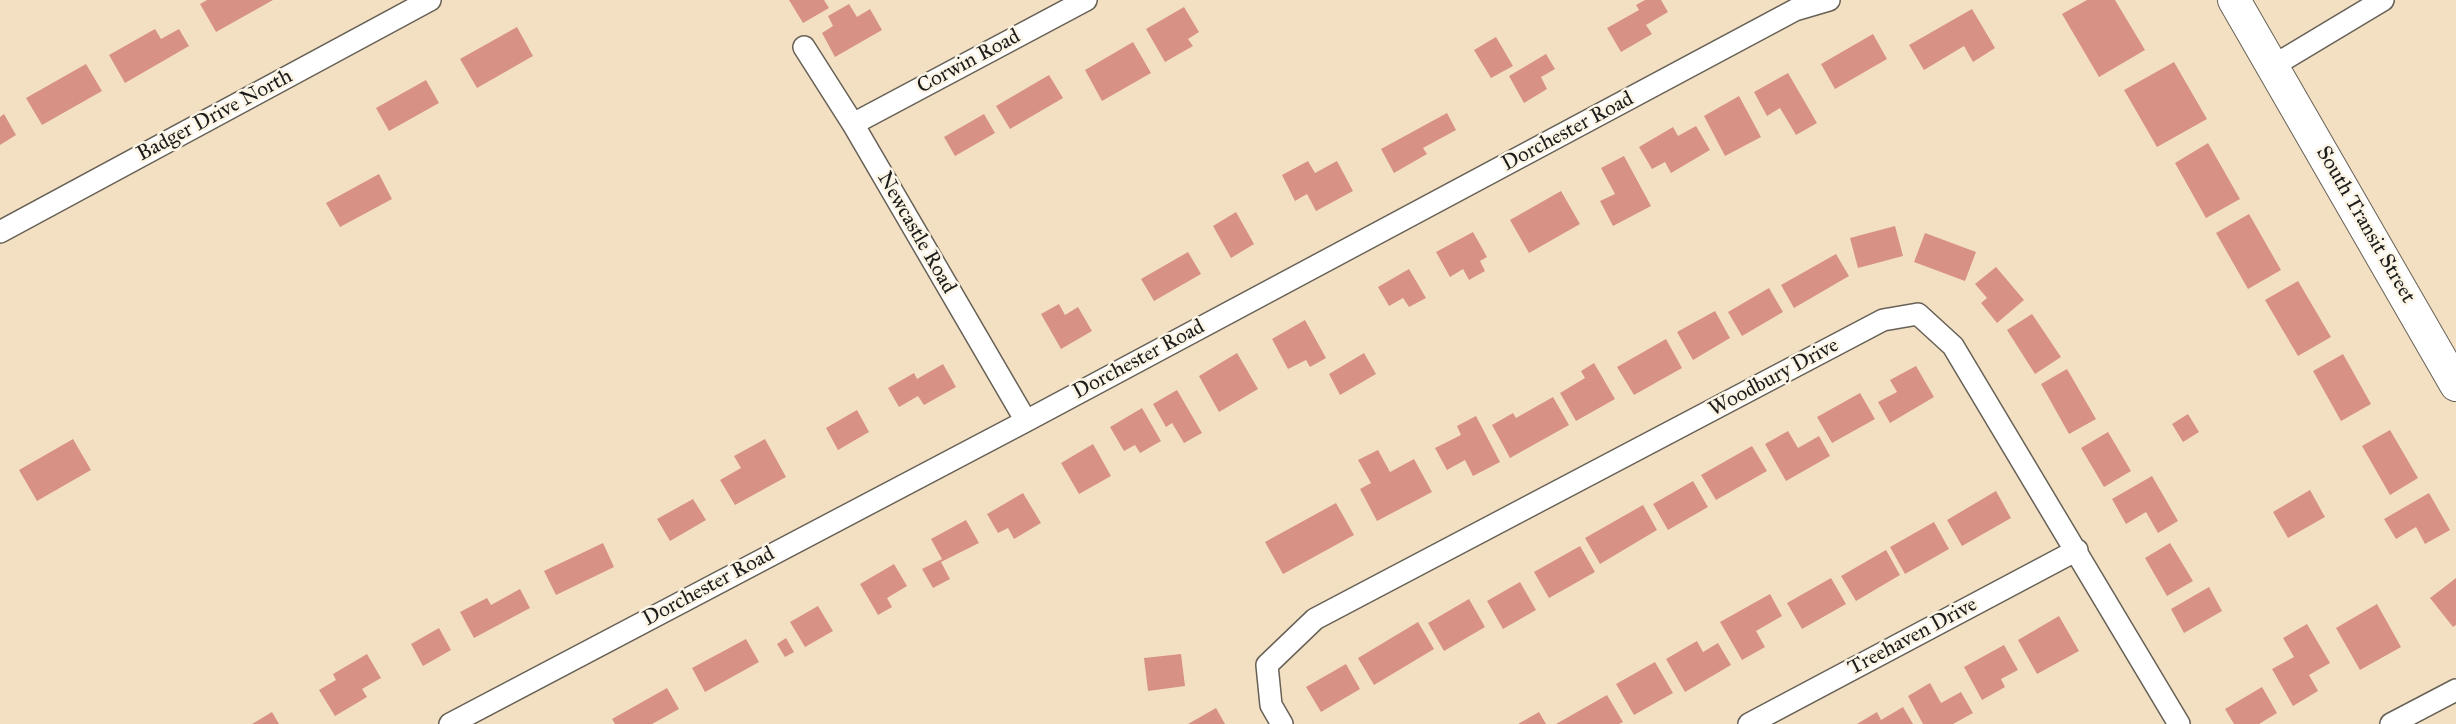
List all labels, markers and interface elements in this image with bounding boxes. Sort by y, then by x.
street label: Corwin Road [913,24,1025,100]
street label: Badger Drive North [133,64,297,168]
street label: Dorchester Road [1498,87,1638,177]
street label: South Transit Street [2310,142,2420,308]
street label: Newcastle Road [871,168,961,298]
street label: Dorchester Road [1069,315,1209,405]
street label: Woodbury Drive [1705,333,1843,423]
street label: Dorchester Road [639,542,779,632]
street label: Treehaven Drive [1844,592,1982,682]

